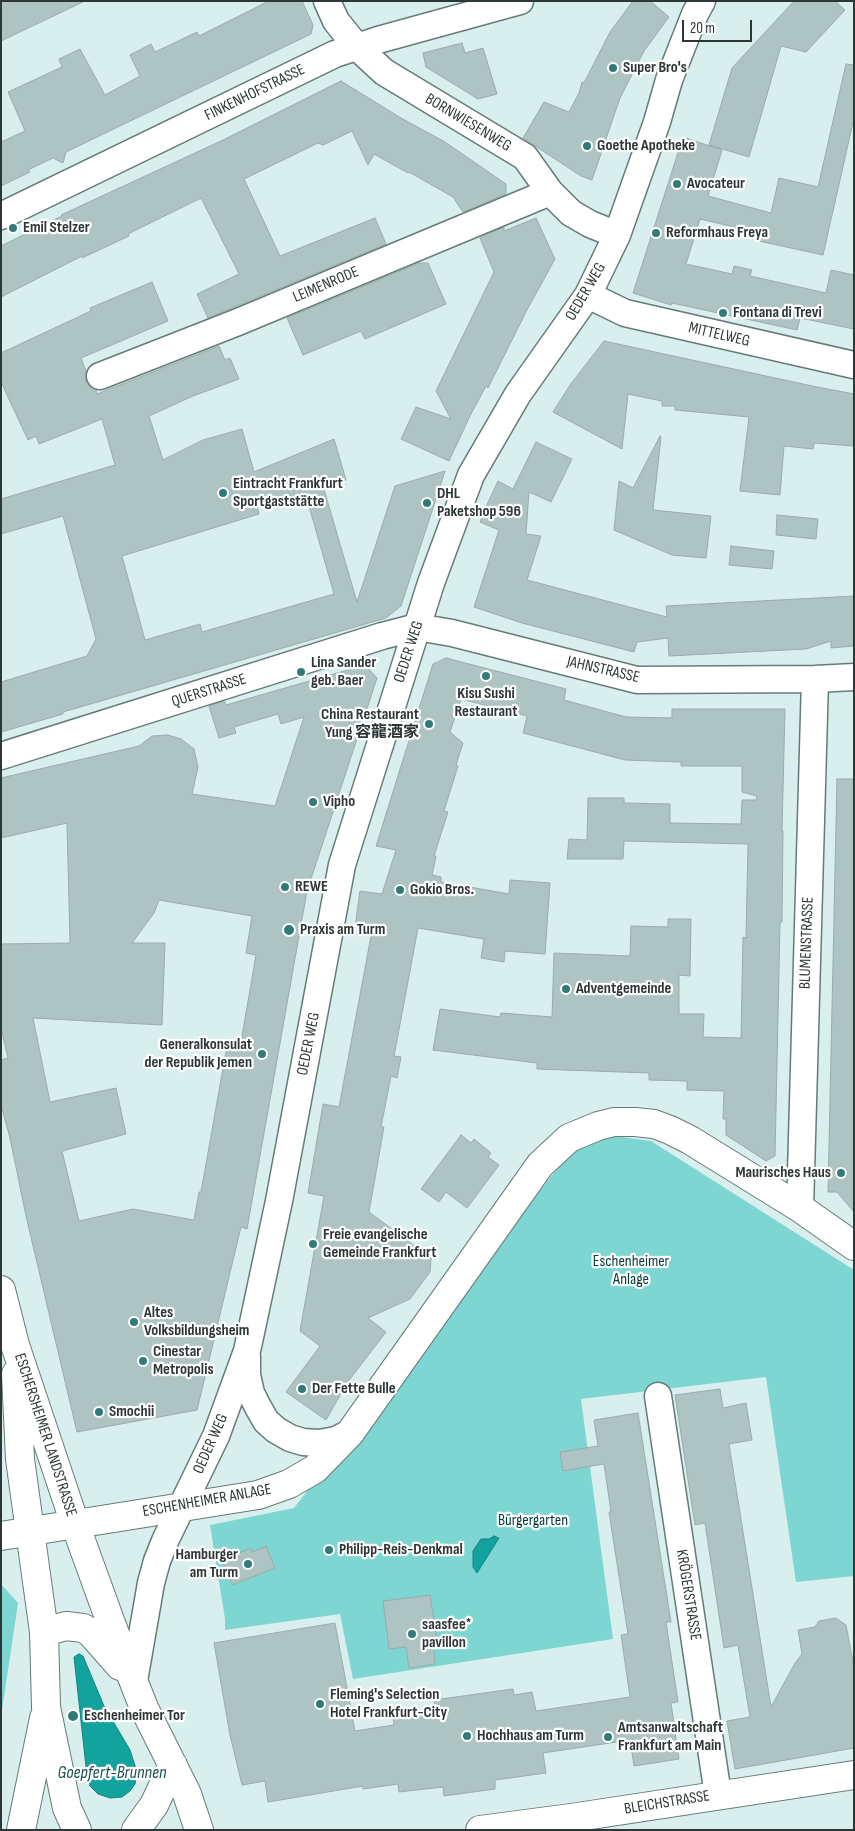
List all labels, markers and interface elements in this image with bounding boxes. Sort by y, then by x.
scale bar [685,10,755,42]
text: 20 m [690,19,715,38]
place label: Super Bro's [623,58,687,78]
street label: FINKENHOFSTRASSE [202,60,308,126]
marker: Super Bro's [607,62,619,74]
street label: BORNWIESENWEG [421,90,515,156]
place label: Goethe Apotheke [597,136,695,156]
marker: Goethe Apotheke [581,140,593,152]
place label: Avocateur [687,174,745,194]
marker: Avocateur [671,178,683,190]
place label: Emil Stelzer [23,218,90,238]
marker: Emil Stelzer [7,222,19,234]
place label: Reformhaus Freya [666,223,768,243]
marker: Reformhaus Freya [650,227,662,239]
street label: OEDER WEG [562,260,610,324]
street label: LEIMENRODE [290,263,362,307]
place label: Fontana di Trevi [733,303,822,323]
marker: Fontana di Trevi [717,307,729,319]
street label: MITTELWEG [686,319,752,351]
place label: Eintracht Frankfurt Sportgaststätte [233,474,343,512]
place label: DHL Paketshop 596 [437,484,521,522]
marker: Eintracht Frankfurt Sportgaststätte [217,487,229,499]
marker: DHL Paketshop 596 [421,497,433,509]
street label: OEDER WEG [390,619,428,685]
street label: JAHNSTRASSE [565,652,641,688]
place label: Lina Sander geb. Baer [311,653,376,691]
marker: Lina Sander geb. Baer [295,666,307,678]
street label: QUERSTRASSE [169,670,249,712]
marker: Kisu Sushi Restaurant [480,670,492,682]
place label: Kisu Sushi Restaurant [454,684,518,722]
place label: China Restaurant Yung 容龍酒家 [321,705,419,743]
marker: China Restaurant Yung 容龍酒家 [423,718,435,730]
place label: Vipho [323,792,355,812]
marker: Vipho [307,796,319,808]
place label: REWE [295,877,328,897]
place label: Gokio Bros. [410,880,474,900]
marker: REWE [279,881,291,893]
marker: Gokio Bros. [394,884,406,896]
street label: BLUMENSTRASSE [796,897,818,989]
place label: Praxis am Turm [300,920,385,940]
marker: Praxis am Turm [282,923,296,937]
place label: Adventgemeinde [576,979,671,999]
marker: Adventgemeinde [560,983,572,995]
street label: OEDER WEG [293,1011,325,1077]
place label: Generalkonsulat der Republik Jemen [144,1035,252,1073]
marker: Generalkonsulat der Republik Jemen [256,1048,268,1060]
place label: Maurisches Haus [735,1163,831,1183]
marker: Maurisches Haus [835,1167,847,1179]
place label: Freie evangelische Gemeinde Frankfurt [323,1225,437,1263]
marker: Freie evangelische Gemeinde Frankfurt [307,1238,319,1250]
park label: Eschenheimer Anlage [593,1252,669,1290]
place label: Altes Volksbildungsheim [144,1303,249,1341]
marker: Altes Volksbildungsheim [128,1316,140,1328]
place label: Cinestar Metropolis [153,1342,214,1380]
street label: ESCHERSHEIMER LANDSTRASSE [10,1351,80,1519]
marker: Cinestar Metropolis [137,1355,149,1367]
place label: Der Fette Bulle [312,1379,395,1399]
marker: Der Fette Bulle [296,1383,308,1395]
place label: Smochii [109,1402,154,1422]
marker: Smochii [93,1406,105,1418]
street label: OEDER WEG [189,1411,233,1477]
street label: ESCHENHEIMER ANLAGE [141,1480,273,1522]
park label: Bürgergarten [498,1511,568,1531]
place label: Philipp-Reis-Denkmal [339,1540,463,1560]
marker: Philipp-Reis-Denkmal [323,1544,335,1556]
place label: Hamburger am Turm [175,1545,238,1583]
street label: KRÖGERSTRASSE [671,1548,705,1642]
marker: Hamburger am Turm [242,1558,254,1570]
place label: saasfee* pavillon [422,1615,471,1653]
marker: saasfee* pavillon [406,1628,418,1640]
place label: Fleming's Selection Hotel Frankfurt-City [330,1685,447,1723]
marker: Fleming's Selection Hotel Frankfurt-City [314,1698,326,1710]
place label: Eschenheimer Tor [84,1706,185,1726]
marker: Eschenheimer Tor [66,1709,80,1723]
place label: Amtsanwaltschaft Frankfurt am Main [618,1718,723,1756]
place label: Hochhaus am Turm [477,1726,584,1746]
marker: Hochhaus am Turm [461,1730,473,1742]
marker: Amtsanwaltschaft Frankfurt am Main [602,1731,614,1743]
water label: Goepfert-Brunnen [57,1762,167,1784]
street label: BLEICHSTRASSE [623,1787,711,1819]

